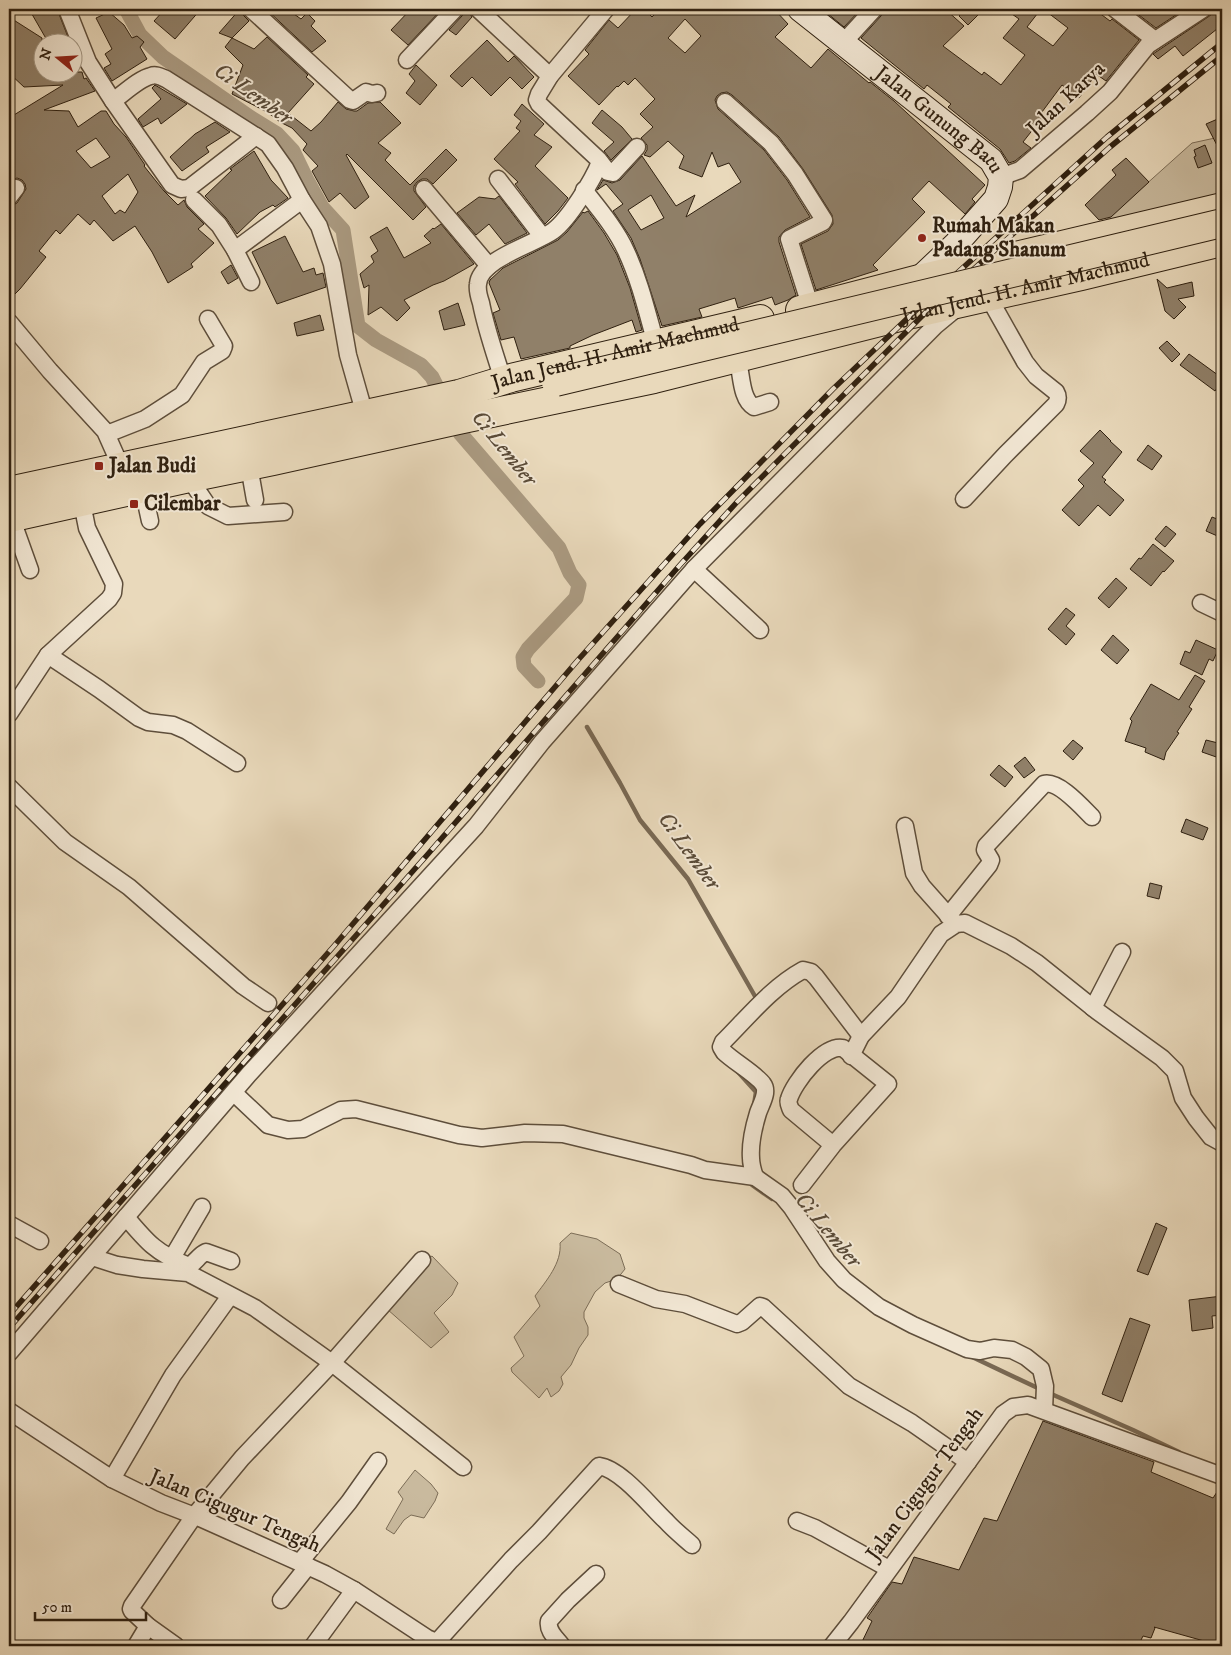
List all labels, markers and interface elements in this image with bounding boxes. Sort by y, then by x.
north arrow [32,32,82,82]
text: N [36,46,57,63]
street label: Jalan Karya [1020,56,1111,143]
water label: Ci Lember [209,57,299,132]
street label: Jalan Gunung Batu [868,59,1009,178]
place label: Rumah Makan Padang Shanum [932,213,1066,263]
marker: Rumah Makan Padang Shanum [916,232,928,244]
street label: Jalan Jend. H. Amir Machmud [896,247,1152,330]
street label: Jalan Jend. H. Amir Machmud [486,311,742,397]
water label: Ci Lember [465,405,544,493]
place label: Jalan Budi [107,453,196,479]
marker: Jalan Budi [93,460,105,472]
place label: Cilembar [144,491,222,517]
marker: Cilembar [128,498,140,510]
water label: Ci Lember [652,807,728,897]
water label: Ci Lember [789,1187,869,1275]
street label: Jalan Cigugur Tengah [859,1402,989,1567]
street label: Jalan Cigugur Tengah [144,1462,325,1559]
scale bar [35,1590,146,1622]
text: 50 m [42,1598,72,1617]

